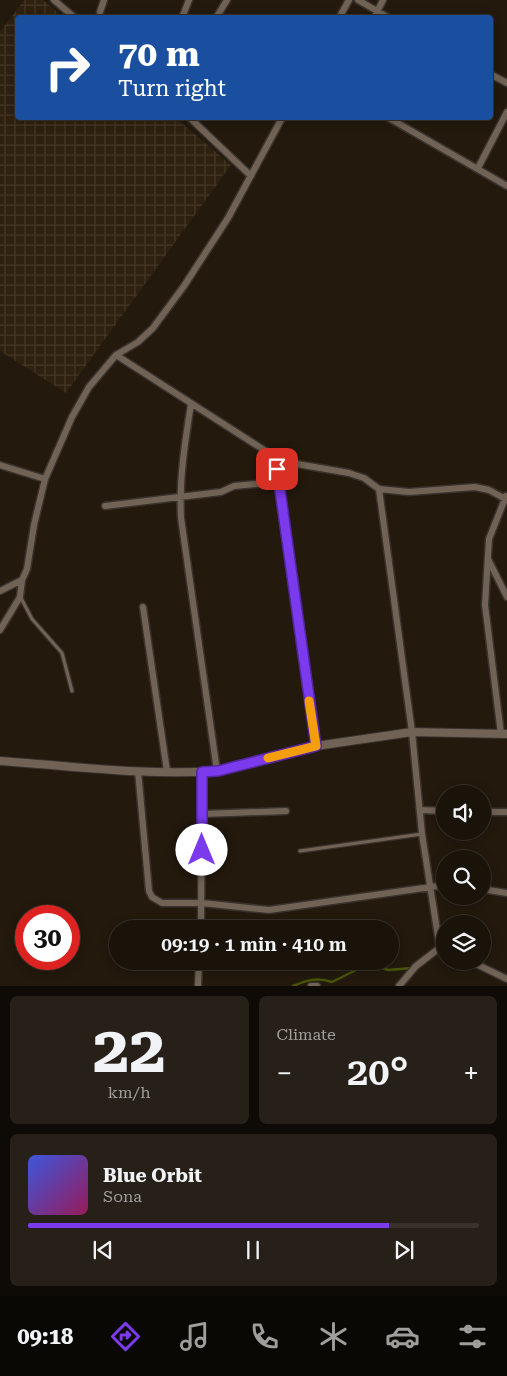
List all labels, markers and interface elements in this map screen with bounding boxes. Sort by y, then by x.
text: 70 m [118,34,200,75]
icon: right [35,35,100,100]
text: Turn right [118,76,226,101]
pin [256,448,298,490]
icon: arrive [263,455,291,483]
map controls [436,785,491,970]
button: sound [436,785,491,840]
position arrow [175,823,227,875]
button: search [436,850,491,905]
speed limit sign: 30 [15,905,80,970]
button: layers [436,915,491,970]
text: 09:19 · 1 min · 410 m [161,933,347,956]
text: 22 [93,1012,166,1088]
text: Climate [277,1025,336,1044]
text: 20° [347,1050,408,1094]
text: − [277,1057,292,1090]
text: + [463,1057,479,1090]
text: km/h [108,1083,151,1102]
text: Blue Orbit [103,1164,202,1187]
text: Sona [103,1187,142,1206]
icon: previous [89,1236,117,1264]
icon: pause [239,1236,267,1264]
icon: next [390,1236,418,1264]
icon: directions [108,1319,143,1354]
icon: music [177,1319,212,1354]
icon: phone [247,1319,282,1354]
icon: climate [316,1319,351,1354]
icon: car [385,1319,420,1354]
icon: filters [455,1319,490,1354]
text: 09:18 [17,1324,73,1349]

